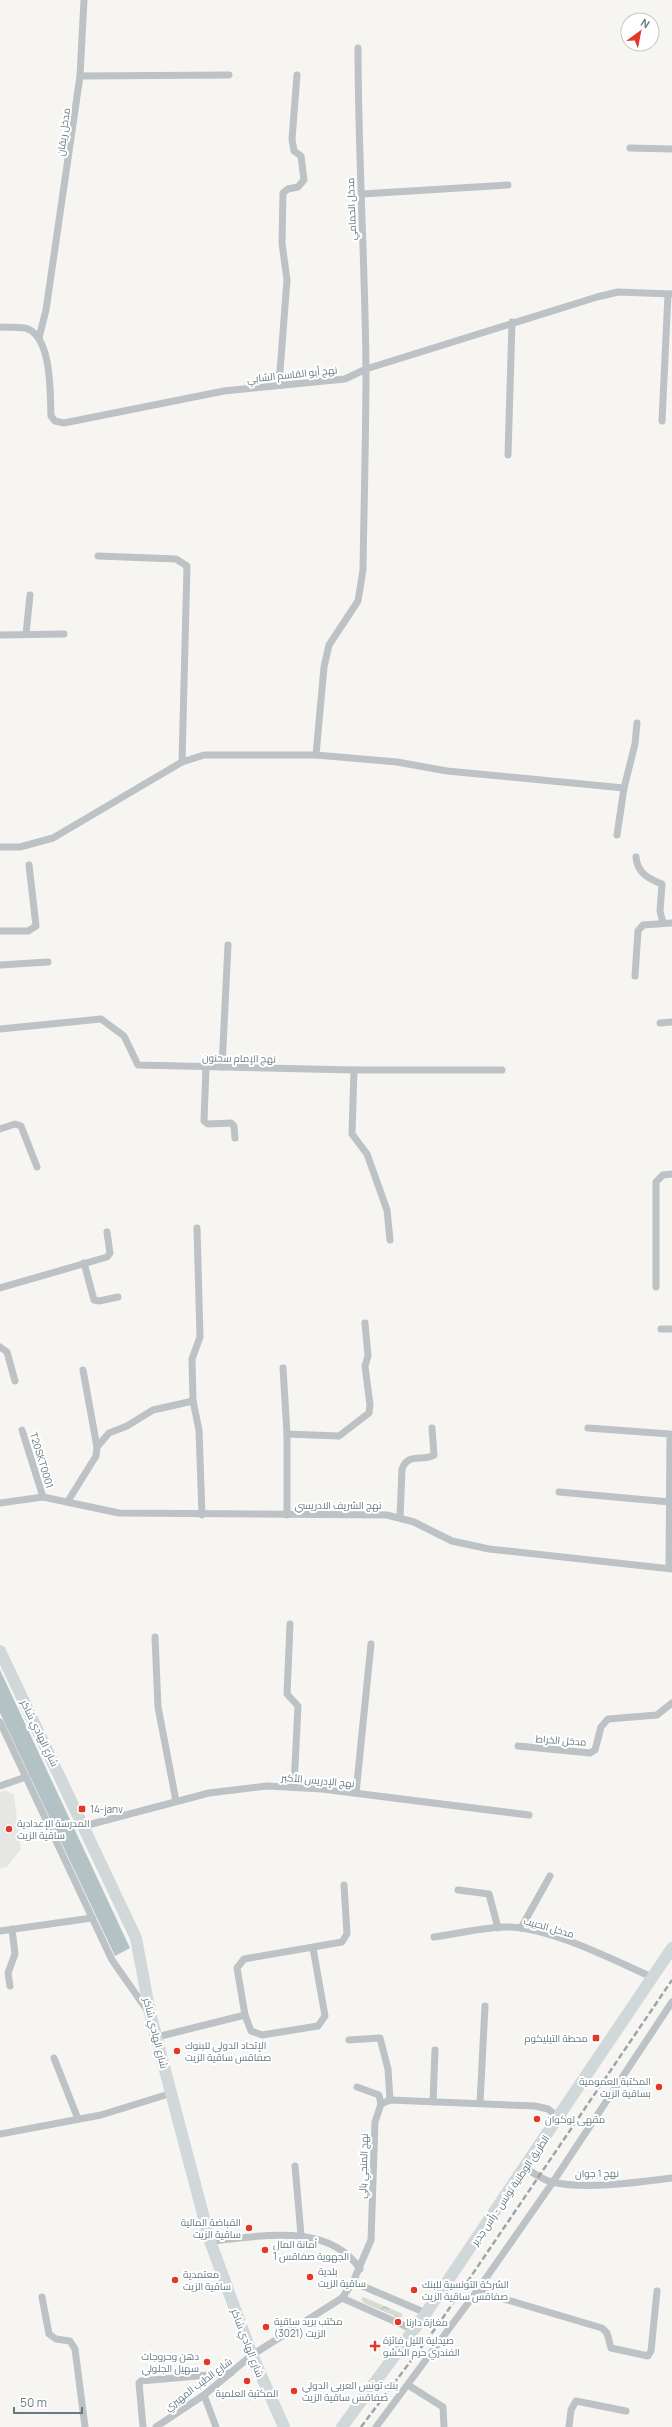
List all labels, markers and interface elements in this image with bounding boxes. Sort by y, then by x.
north arrow [620,12,660,52]
text: N [638,15,653,32]
street label: مدخل ريقان [53,107,73,157]
street label: مدخل الحمامي [343,177,360,241]
street label: نهج أبو القاسم الشابي [246,362,338,387]
street label: نهج الإمام سحنون [202,1050,276,1067]
street label: T20SKT0001 [27,1430,57,1490]
street label: نهج الشريف الادريسي [295,1498,381,1513]
street label: شارع الهادي شاكر [16,1696,62,1769]
street label: مدخل الخراط [535,1731,587,1749]
street label: نهج الإدريس الأكبر [280,1770,355,1790]
place label: 14-janv [90,1802,123,1816]
marker: 14-janv [77,1804,87,1814]
place label: المدرسة الإعدادية ساقية الزيت [17,1816,90,1842]
marker: المدرسة الإعدادية ساقية الزيت [4,1824,14,1834]
street label: مدخل الحبيب [522,1913,576,1941]
street label: شارع الهادي شاكر [139,1995,172,2070]
place label: محطة التيليكوم [524,2031,588,2046]
marker: محطة التيليكوم [591,2033,601,2043]
place label: الإتحاد الدولي للبنوك صفاقس ساقية الزيت [185,2038,271,2064]
marker: الإتحاد الدولي للبنوك صفاقس ساقية الزيت [172,2046,182,2056]
place label: المكتبة العمومية بساقية الزيت [579,2074,651,2100]
marker: المكتبة العمومية بساقية الزيت [654,2082,664,2092]
place label: مقهى لوكوان [545,2112,605,2126]
marker: مقهى لوكوان [532,2114,542,2124]
street label: الطريق الوطنية تونس - رأس جدير [467,2132,552,2249]
street label: نهج المنجي بالي [355,2133,372,2199]
street label: نهج 1 جوان [575,2166,619,2180]
place label: القباضة المالية ساقية الزيت [181,2215,241,2241]
marker: القباضة المالية ساقية الزيت [244,2223,254,2233]
place label: أمانة المال الجهوية صفاقس 1 [273,2237,349,2263]
marker: أمانة المال الجهوية صفاقس 1 [260,2245,270,2255]
place label: بلدية ساقية الزيت [318,2264,366,2290]
place label: معتمدية ساقية الزيت [183,2267,231,2293]
marker: بلدية ساقية الزيت [305,2272,315,2282]
marker: معتمدية ساقية الزيت [170,2275,180,2285]
place label: الشركة التونسية للبنك صفاقس ساقية الزيت [422,2277,509,2303]
marker: الشركة التونسية للبنك صفاقس ساقية الزيت [409,2285,419,2295]
street label: شارع الهادي شاكر [227,2306,268,2380]
place label: مكتب بريد ساقية الزيت (3021) [274,2314,343,2340]
place label: مغازة دارنا [406,2315,448,2329]
marker: مغازة دارنا [393,2317,403,2327]
marker: مكتب بريد ساقية الزيت (3021) [261,2322,271,2332]
place label: صيدلية الليل فائزة الفندري حرم الكشو [383,2333,460,2360]
marker: صيدلية الليل فائزة الفندري حرم الكشو [370,2341,380,2351]
place label: دهن وحروجات سهيل الجلولي [141,2349,199,2376]
street label: شارع الطيب المهيري [161,2354,235,2415]
marker: دهن وحروجات سهيل الجلولي [202,2357,212,2367]
marker: المكتبة العلمية [242,2376,252,2386]
place label: بنك تونس العربي الدولي صفاقس ساقية الزيت [302,2378,398,2404]
place label: المكتبة العلمية [216,2386,278,2400]
marker: بنك تونس العربي الدولي صفاقس ساقية الزيت [289,2386,299,2396]
scale bar [14,2389,82,2415]
text: 50 m [20,2394,47,2411]

